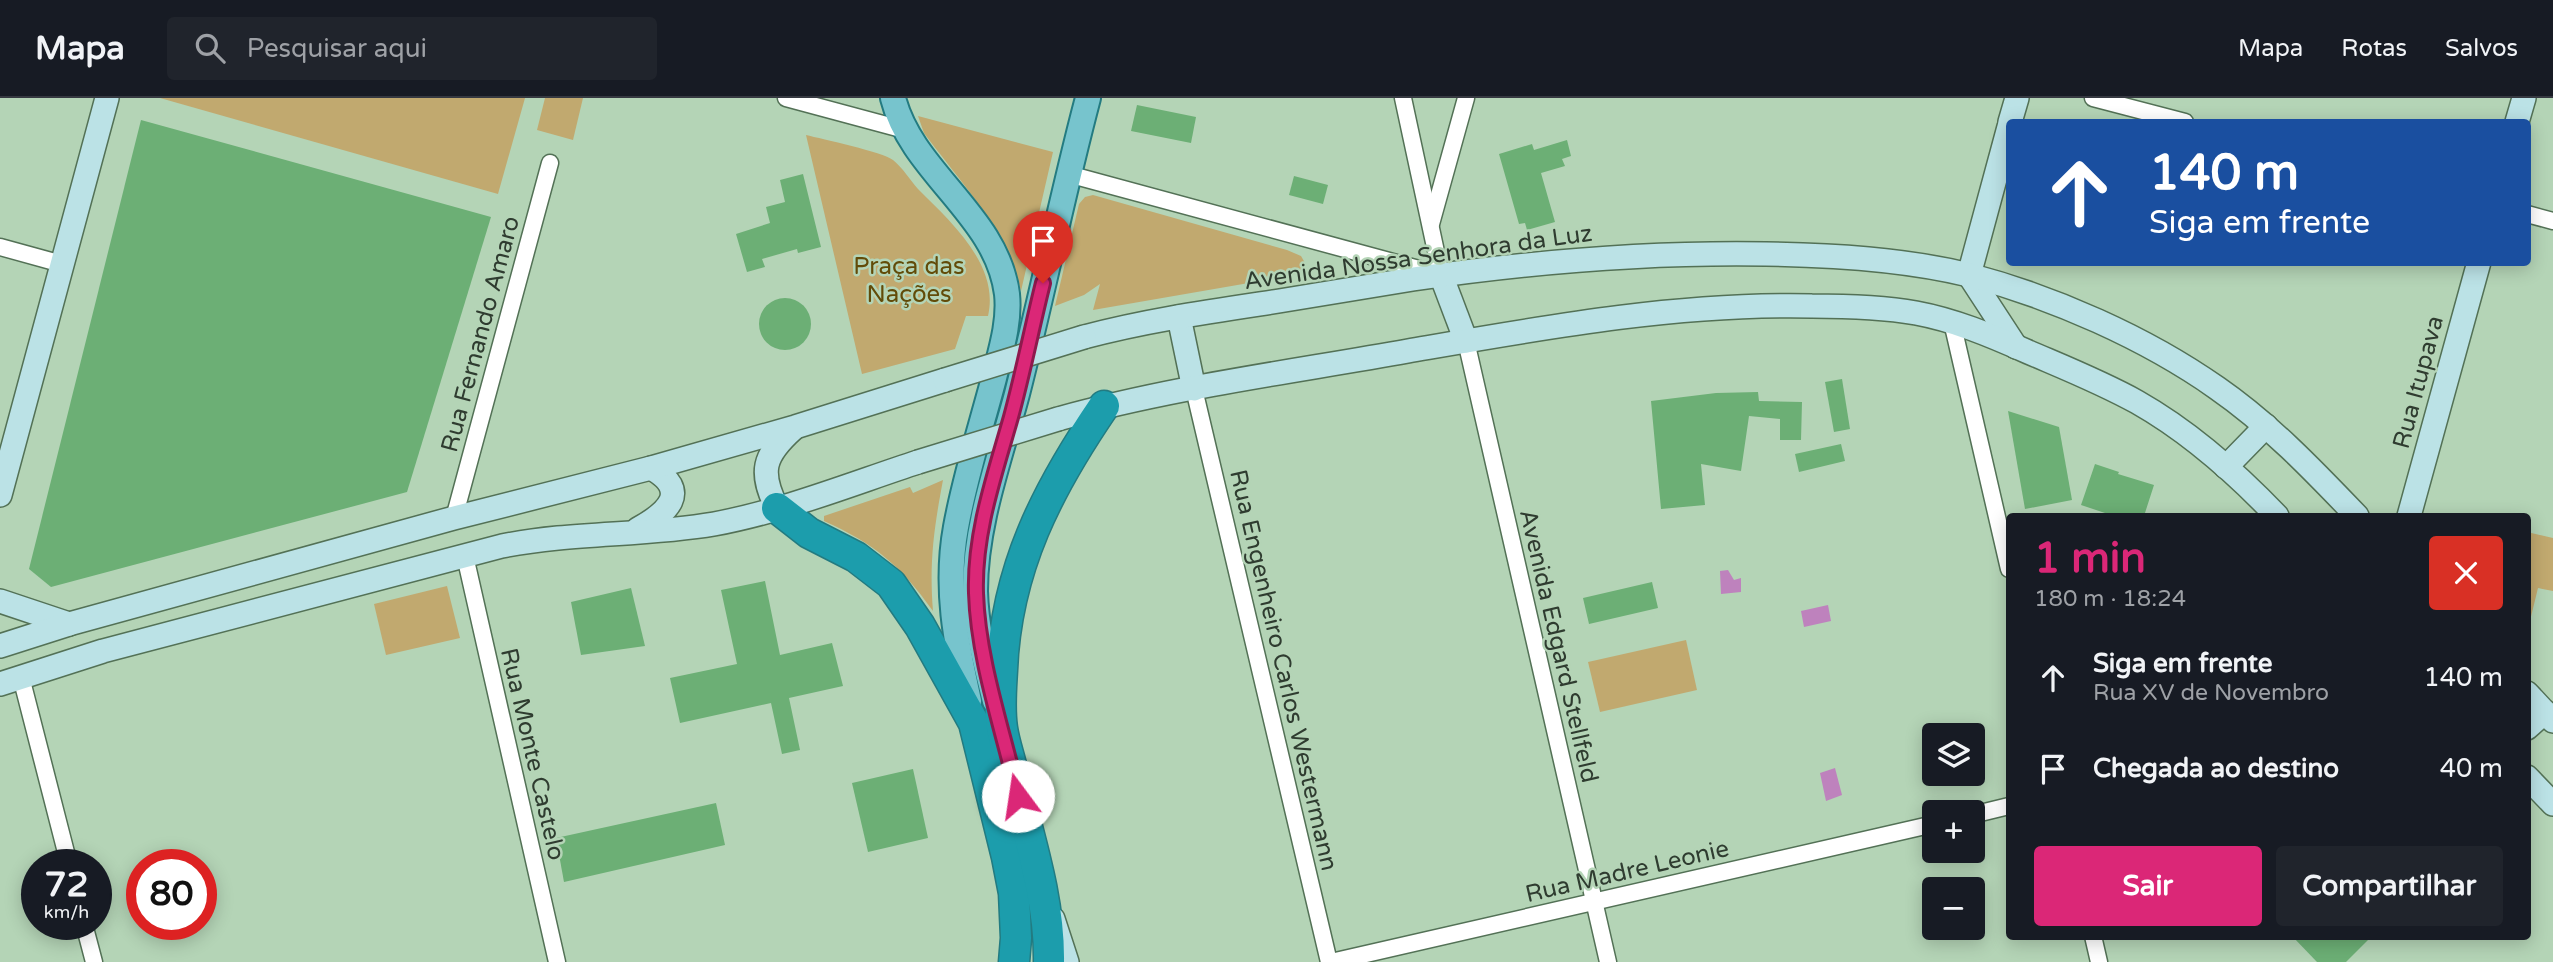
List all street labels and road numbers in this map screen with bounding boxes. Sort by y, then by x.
street label: Rua Fernando Amaro [435,213,526,455]
street label: Avenida Nossa Senhora da Luz [1242,219,1594,296]
street label: Rua Itupava [2387,313,2450,452]
street label: Rua Engenheiro Carlos Westermann [1223,467,1344,874]
street label: Avenida Edgard Stellfeld [1513,507,1604,786]
street label: Rua Monte Castelo [494,645,571,863]
street label: Rua Madre Leonie [1522,834,1732,909]

